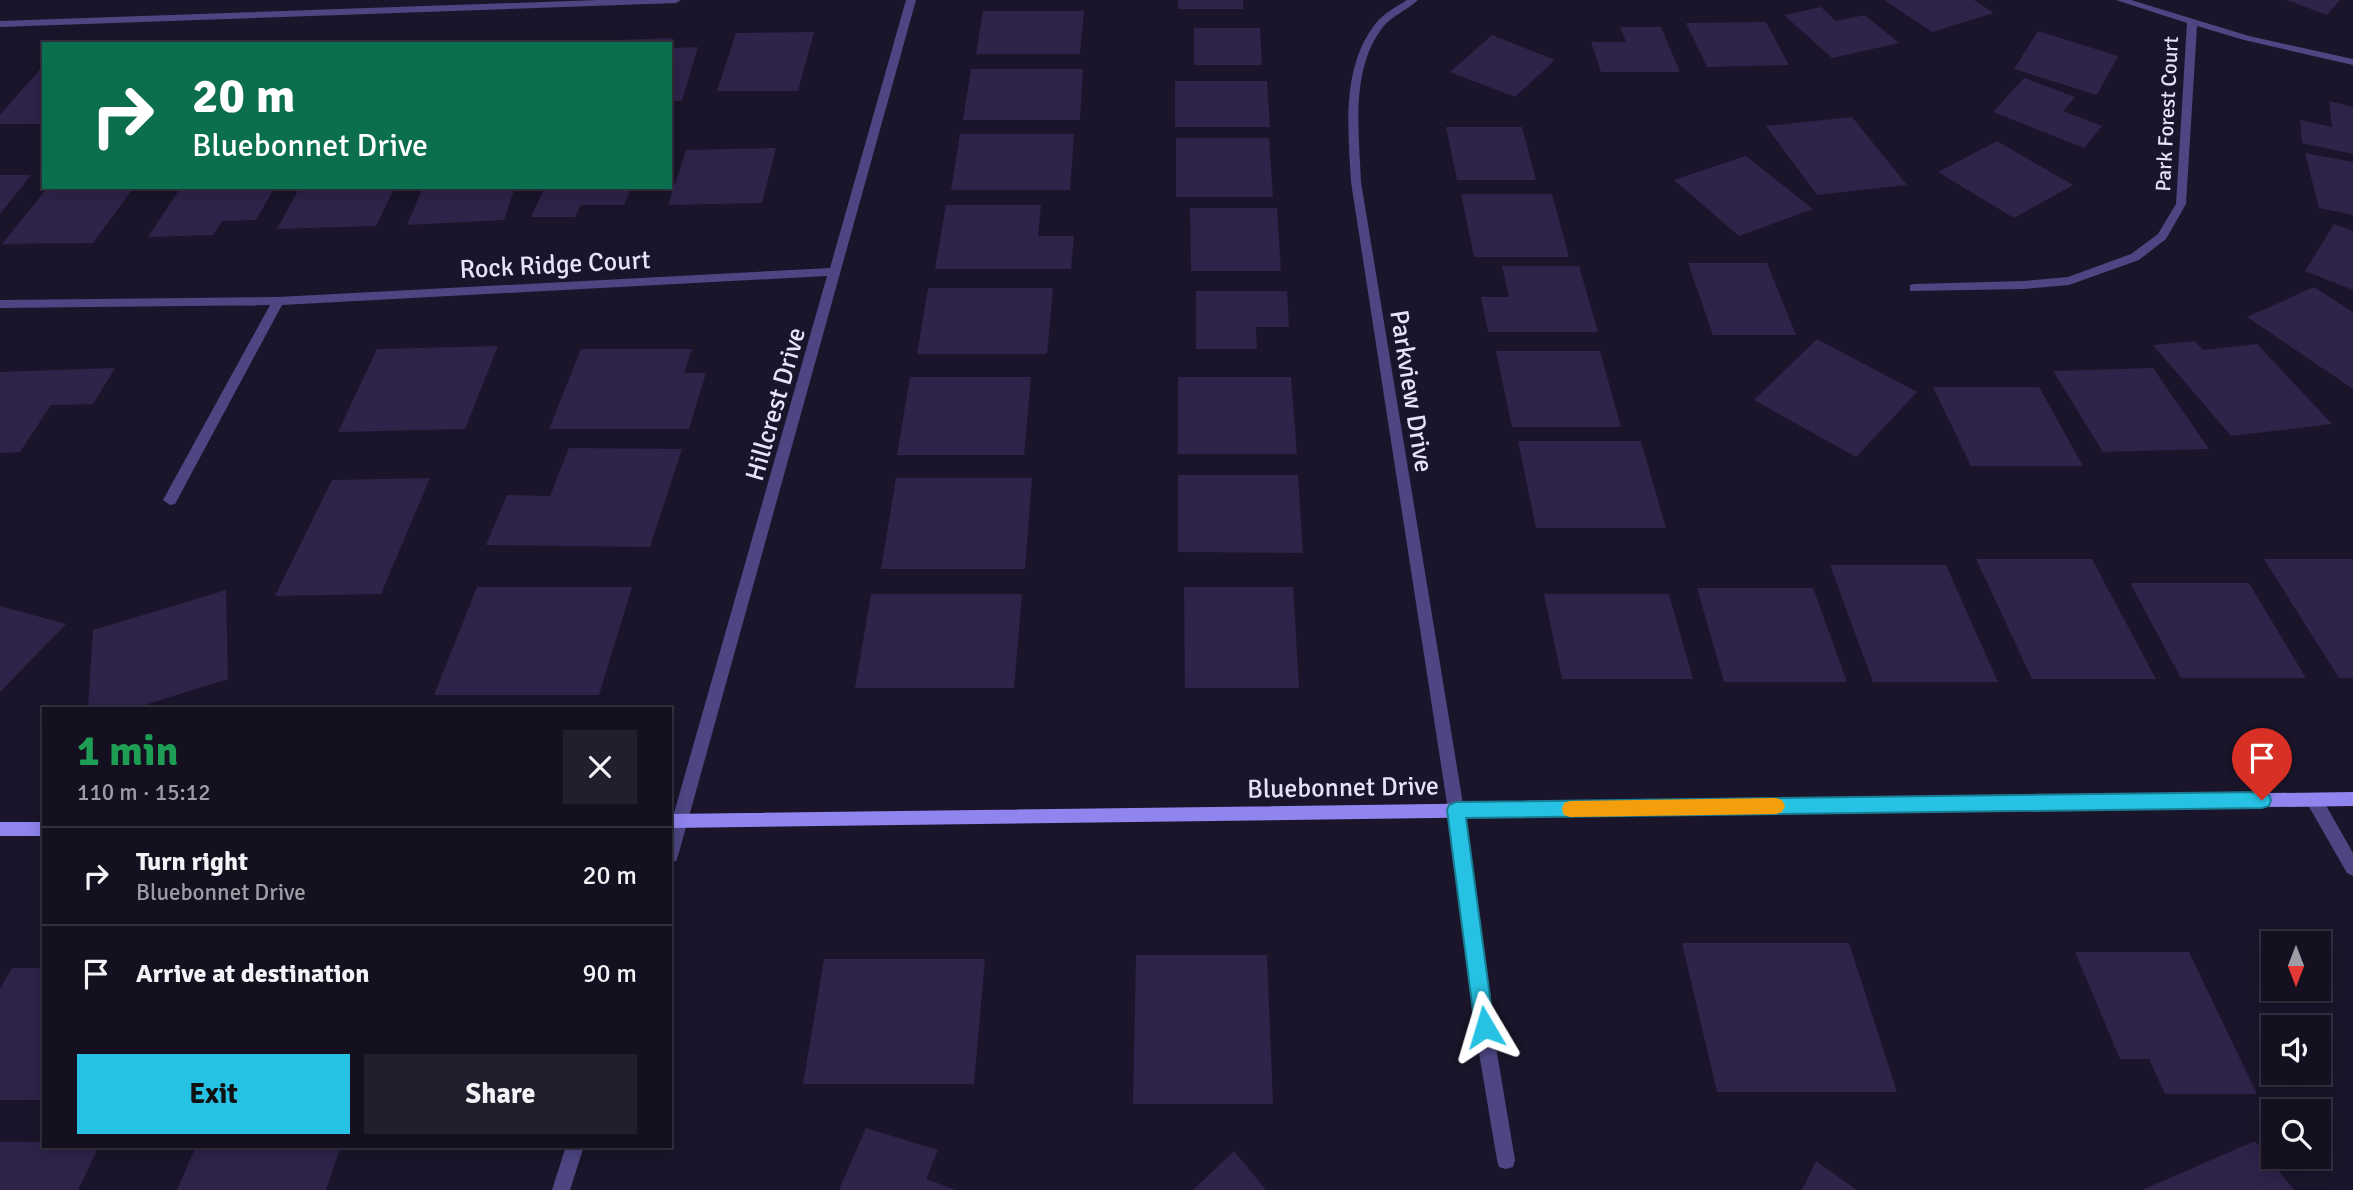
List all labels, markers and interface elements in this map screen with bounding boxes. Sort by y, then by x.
street label: Park Forest Court [2150,36,2184,192]
text: 20 m [192,66,295,126]
icon: right [77,70,168,161]
text: Bluebonnet Drive [192,126,428,165]
street label: Rock Ridge Court [459,244,651,286]
street label: Parkview Drive [1382,308,1440,475]
street label: Hillcrest Drive [739,324,813,485]
text: 1 min [77,726,178,777]
pin [2232,728,2292,800]
button: close [563,730,637,804]
icon: arrive [2243,739,2281,777]
street label: Bluebonnet Drive [1247,770,1439,806]
text: 110 m · 15:12 [77,778,211,807]
text: Turn right [136,846,248,878]
icon: right [77,857,115,895]
text: 20 m [582,860,637,892]
text: Bluebonnet Drive [136,878,306,907]
north arrow [2261,931,2331,1001]
map controls [2261,931,2331,1169]
icon: arrive [77,955,115,993]
text: Arrive at destination [136,958,369,990]
text: 90 m [582,958,637,990]
position arrow [1448,990,1522,1064]
button: sound [2261,1015,2331,1085]
button: Exit [77,1054,350,1134]
button: Share [364,1054,637,1134]
button: search [2261,1099,2331,1169]

